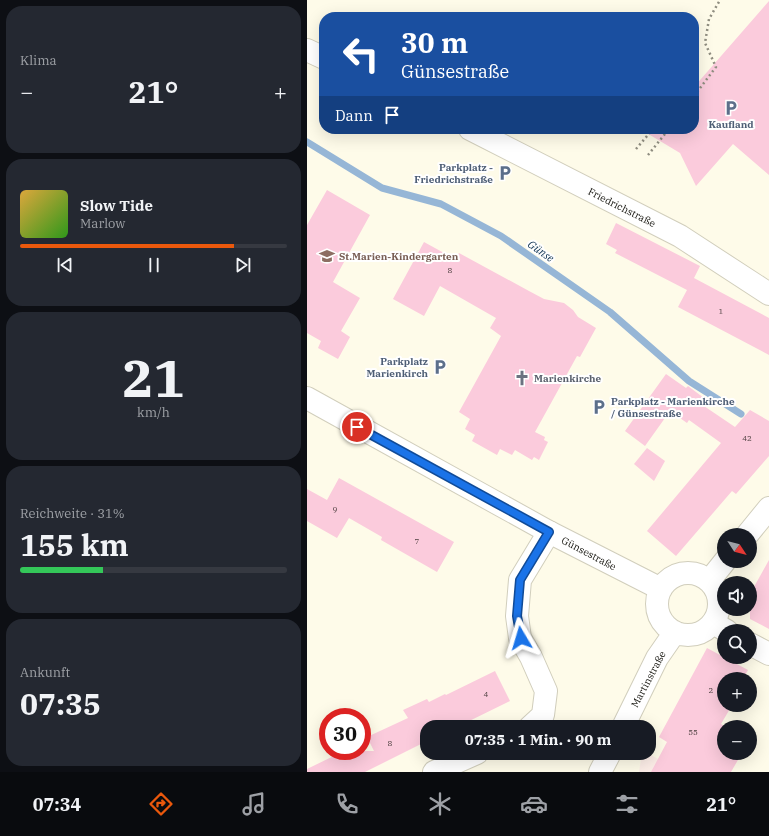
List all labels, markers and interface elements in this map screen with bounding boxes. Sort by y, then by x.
text: 30 m [401,24,468,61]
icon: left [335,28,387,80]
text: Klima [20,52,57,69]
text: Günsestraße [401,60,509,83]
text: 21° [128,72,179,111]
text: − [20,77,33,106]
text: + [274,77,287,106]
parking icon: Kaufland [722,99,740,117]
icon: arrive [381,104,403,126]
text: Dann [335,106,373,125]
place label: Kaufland [708,118,754,131]
place label: Parkplatz - Friedrichstraße [414,161,493,186]
parking icon: Parkplatz - Friedrichstraße [496,164,514,182]
street label: Friedrichstraße [586,185,658,230]
text: Slow Tide [80,196,153,215]
text: Marlow [80,215,125,232]
water label: Günse [525,237,557,265]
school or university icon: St.Marien-Kindergarten [318,247,336,265]
place label: St.Marien-Kindergarten [339,250,459,263]
icon: previous [54,254,76,276]
icon: pause [143,254,165,276]
icon: next [232,254,254,276]
house number: 8 [448,265,453,275]
house number: 1 [719,306,724,316]
text: 21 [122,344,185,411]
place label: Parkplatz Marienkirch [366,355,428,380]
parking icon: Parkplatz Marienkirch [431,358,449,376]
church icon: Marienkirche [513,369,531,387]
place label: Marienkirche [534,372,602,385]
place label: Parkplatz - Marienkirche / Günsestraße [611,395,735,420]
parking icon: Parkplatz - Marienkirche / Günsestraße [590,398,608,416]
text: km/h [137,404,170,421]
pin [340,410,374,444]
icon: arrive [346,416,368,438]
house number: 42 [742,433,752,443]
house number: 9 [333,504,338,514]
text: Reichweite · 31% [20,505,125,522]
text: 155 km [20,525,129,564]
north arrow [717,528,757,568]
map controls [717,528,757,760]
street label: Günsestraße [559,534,618,573]
house number: 7 [415,536,420,546]
button: sound [717,576,757,616]
position arrow [500,617,542,659]
button: search [717,624,757,664]
street label: Martinstraße [628,649,669,710]
text: Ankunft [20,664,70,681]
button: + [717,672,757,712]
text: 07:35 [20,684,101,723]
house number: 2 [709,685,714,695]
house number: 4 [484,689,489,699]
speed limit sign: 30 [319,708,371,760]
button: − [717,720,757,760]
house number: 55 [688,727,698,737]
text: 07:35 · 1 Min. · 90 m [465,730,611,749]
house number: 8 [388,738,393,748]
icon: directions [147,790,175,818]
icon: music [240,790,268,818]
icon: phone [333,790,361,818]
icon: climate [426,790,454,818]
icon: car [520,790,548,818]
icon: filters [613,790,641,818]
text: 07:34 [33,793,81,816]
text: 21° [706,793,736,816]

